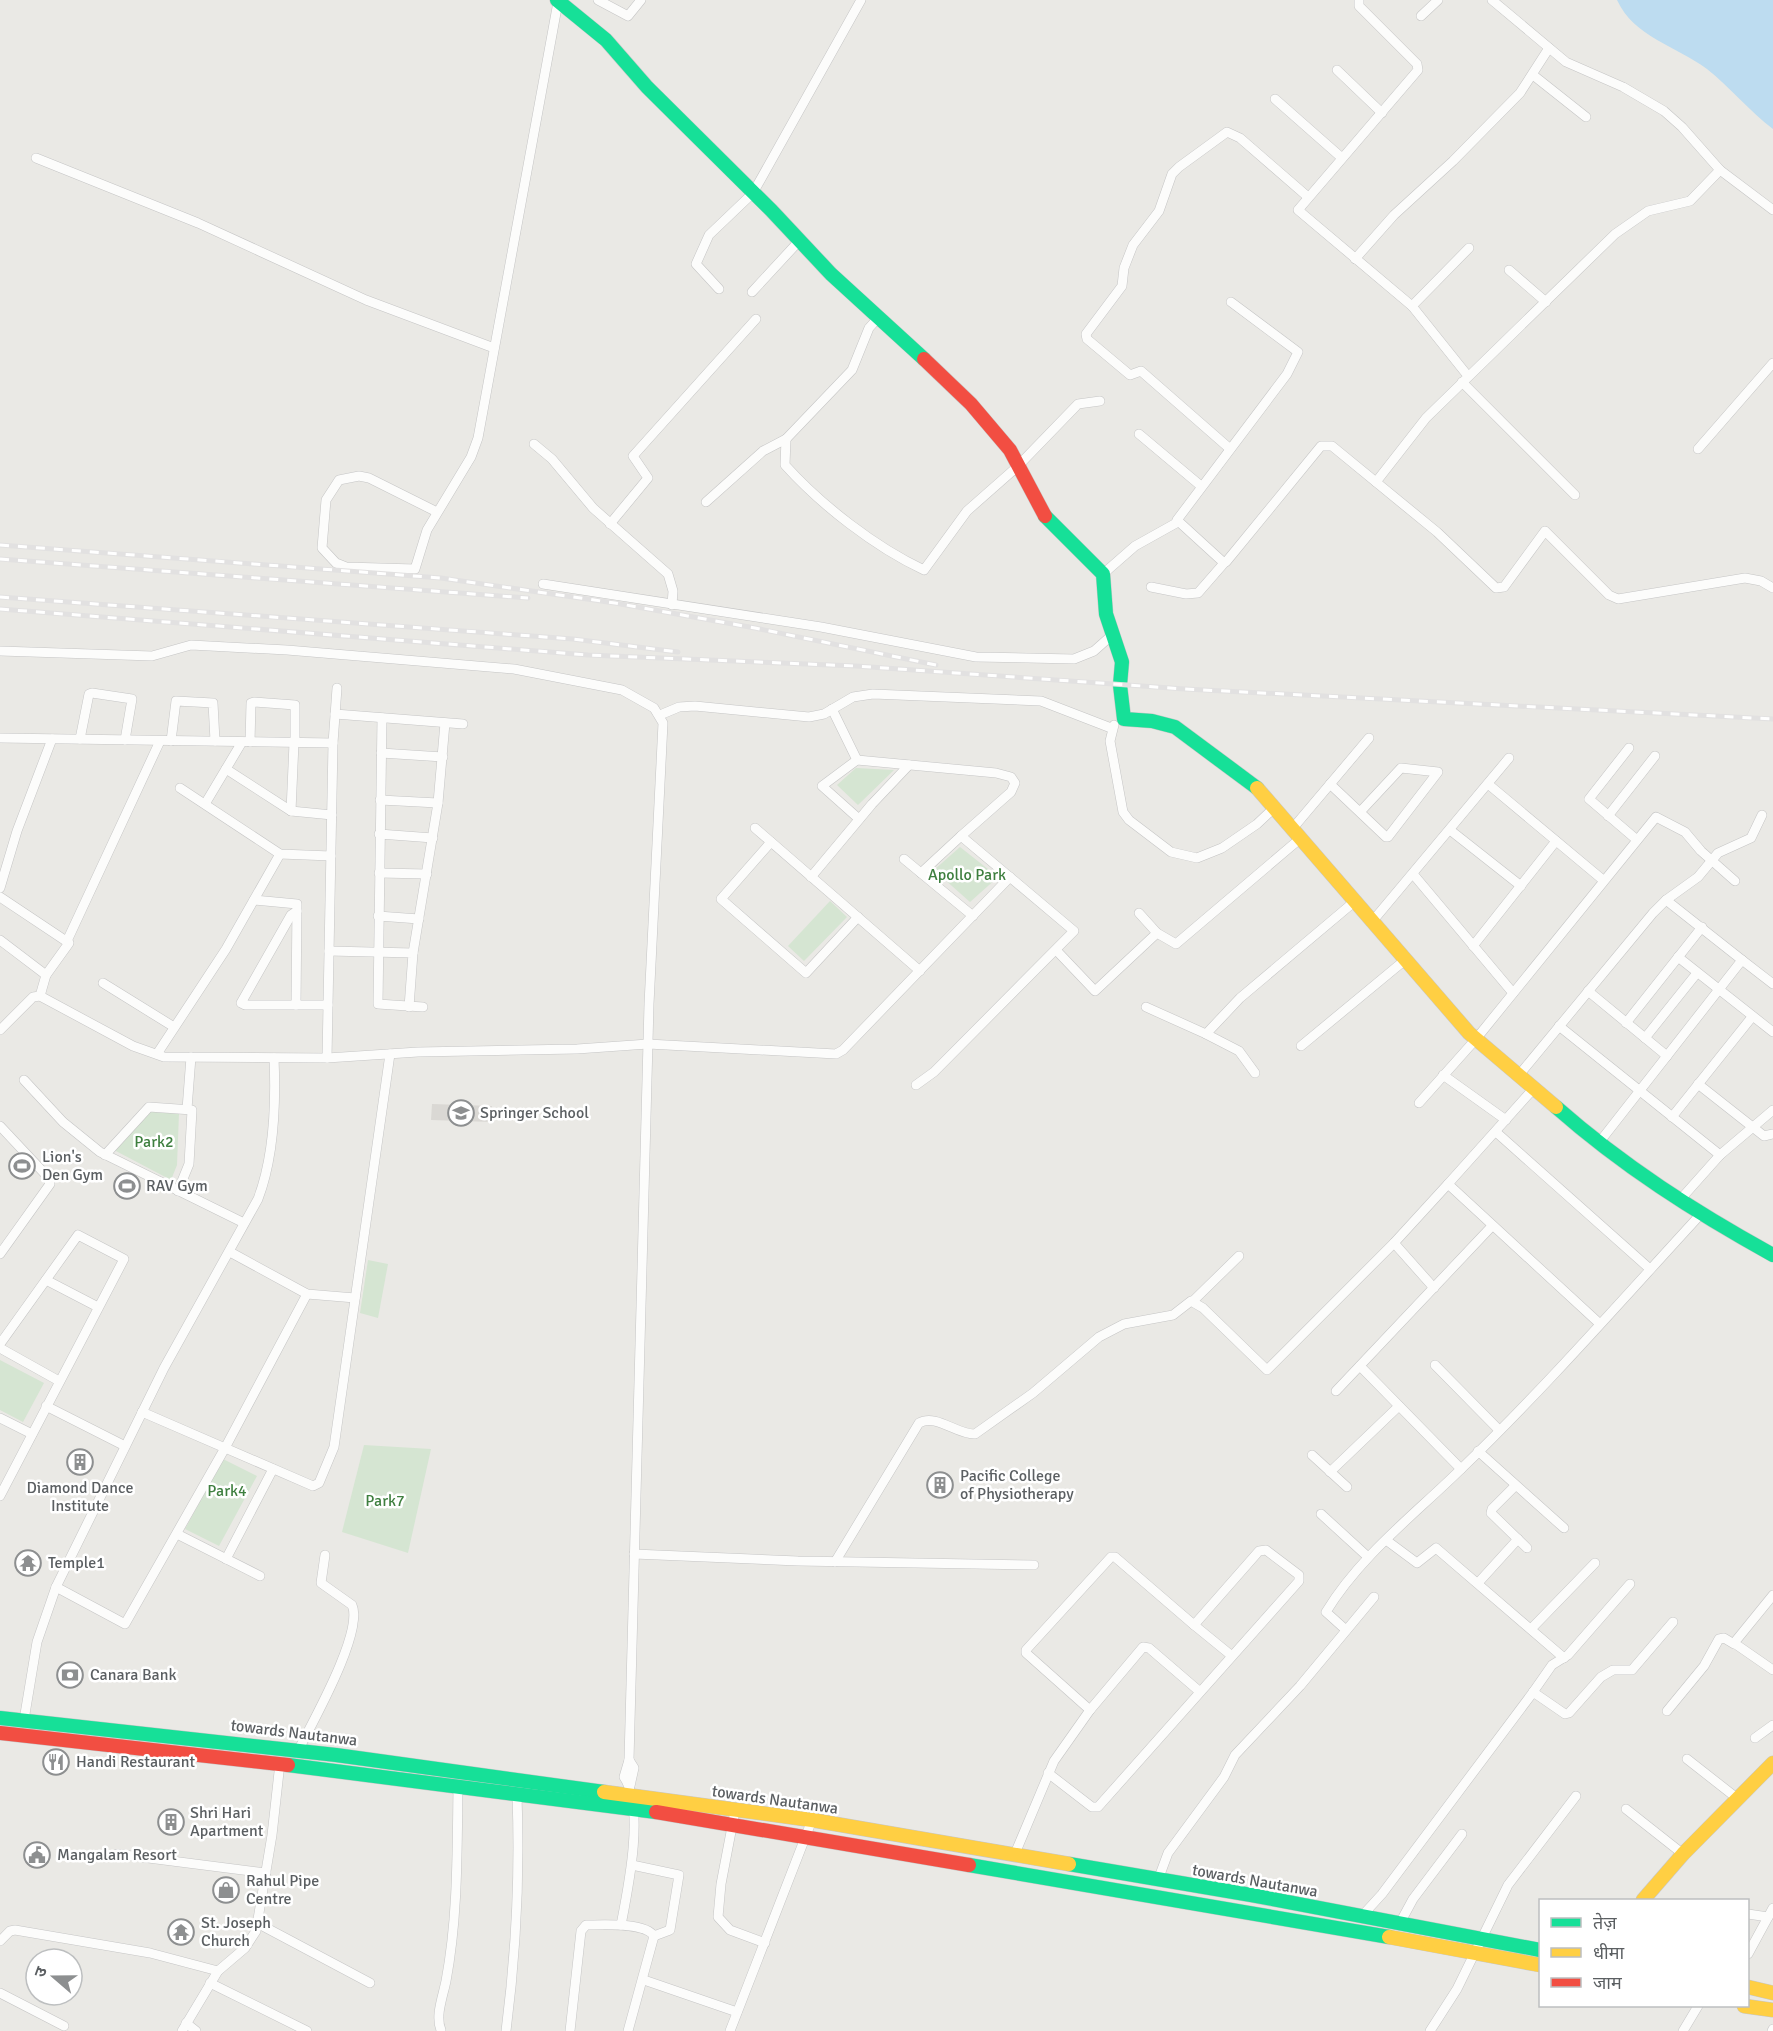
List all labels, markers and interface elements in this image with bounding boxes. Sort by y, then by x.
park label: Apollo Park [928,865,1006,885]
school or university icon: Springer School [446,1098,476,1128]
place label: Springer School [480,1103,589,1123]
park label: Park2 [134,1132,174,1152]
place label: Lion's Den Gym [42,1147,103,1185]
sports icon: Lion's Den Gym [7,1151,37,1181]
sports icon: RAV Gym [112,1171,142,1201]
place label: RAV Gym [146,1176,208,1196]
building icon: Diamond Dance Institute [65,1447,95,1477]
place label: Pacific College of Physiotherapy [960,1466,1074,1504]
building icon: Pacific College of Physiotherapy [925,1470,955,1500]
place label: Diamond Dance Institute [26,1478,134,1516]
park label: Park4 [207,1481,247,1501]
park label: Park7 [365,1491,405,1511]
temple icon: Temple1 [13,1548,43,1578]
place label: Temple1 [48,1553,105,1573]
bank icon: Canara Bank [55,1660,85,1690]
place label: Canara Bank [90,1665,176,1685]
street label: towards Nautanwa [230,1715,358,1751]
restaurant icon: Handi Restaurant [41,1747,71,1777]
place label: Handi Restaurant [76,1752,195,1772]
street label: towards Nautanwa [711,1781,839,1819]
place label: Shri Hari Apartment [190,1803,264,1841]
building icon: Shri Hari Apartment [156,1807,186,1837]
public building icon: Mangalam Resort [22,1840,52,1870]
place label: Mangalam Resort [57,1845,177,1865]
street label: towards Nautanwa [1191,1860,1319,1902]
place label: Rahul Pipe Centre [246,1871,319,1909]
shop icon: Rahul Pipe Centre [211,1875,241,1905]
legend [1539,1899,1749,2007]
text: तेज़ [1593,1912,1617,1934]
place label: St. Joseph Church [201,1913,271,1951]
temple icon: St. Joseph Church [166,1917,196,1947]
text: धीमा [1593,1942,1624,1964]
north arrow [24,1947,84,2007]
text: उ [30,1964,52,1980]
text: जाम [1593,1972,1623,1994]

